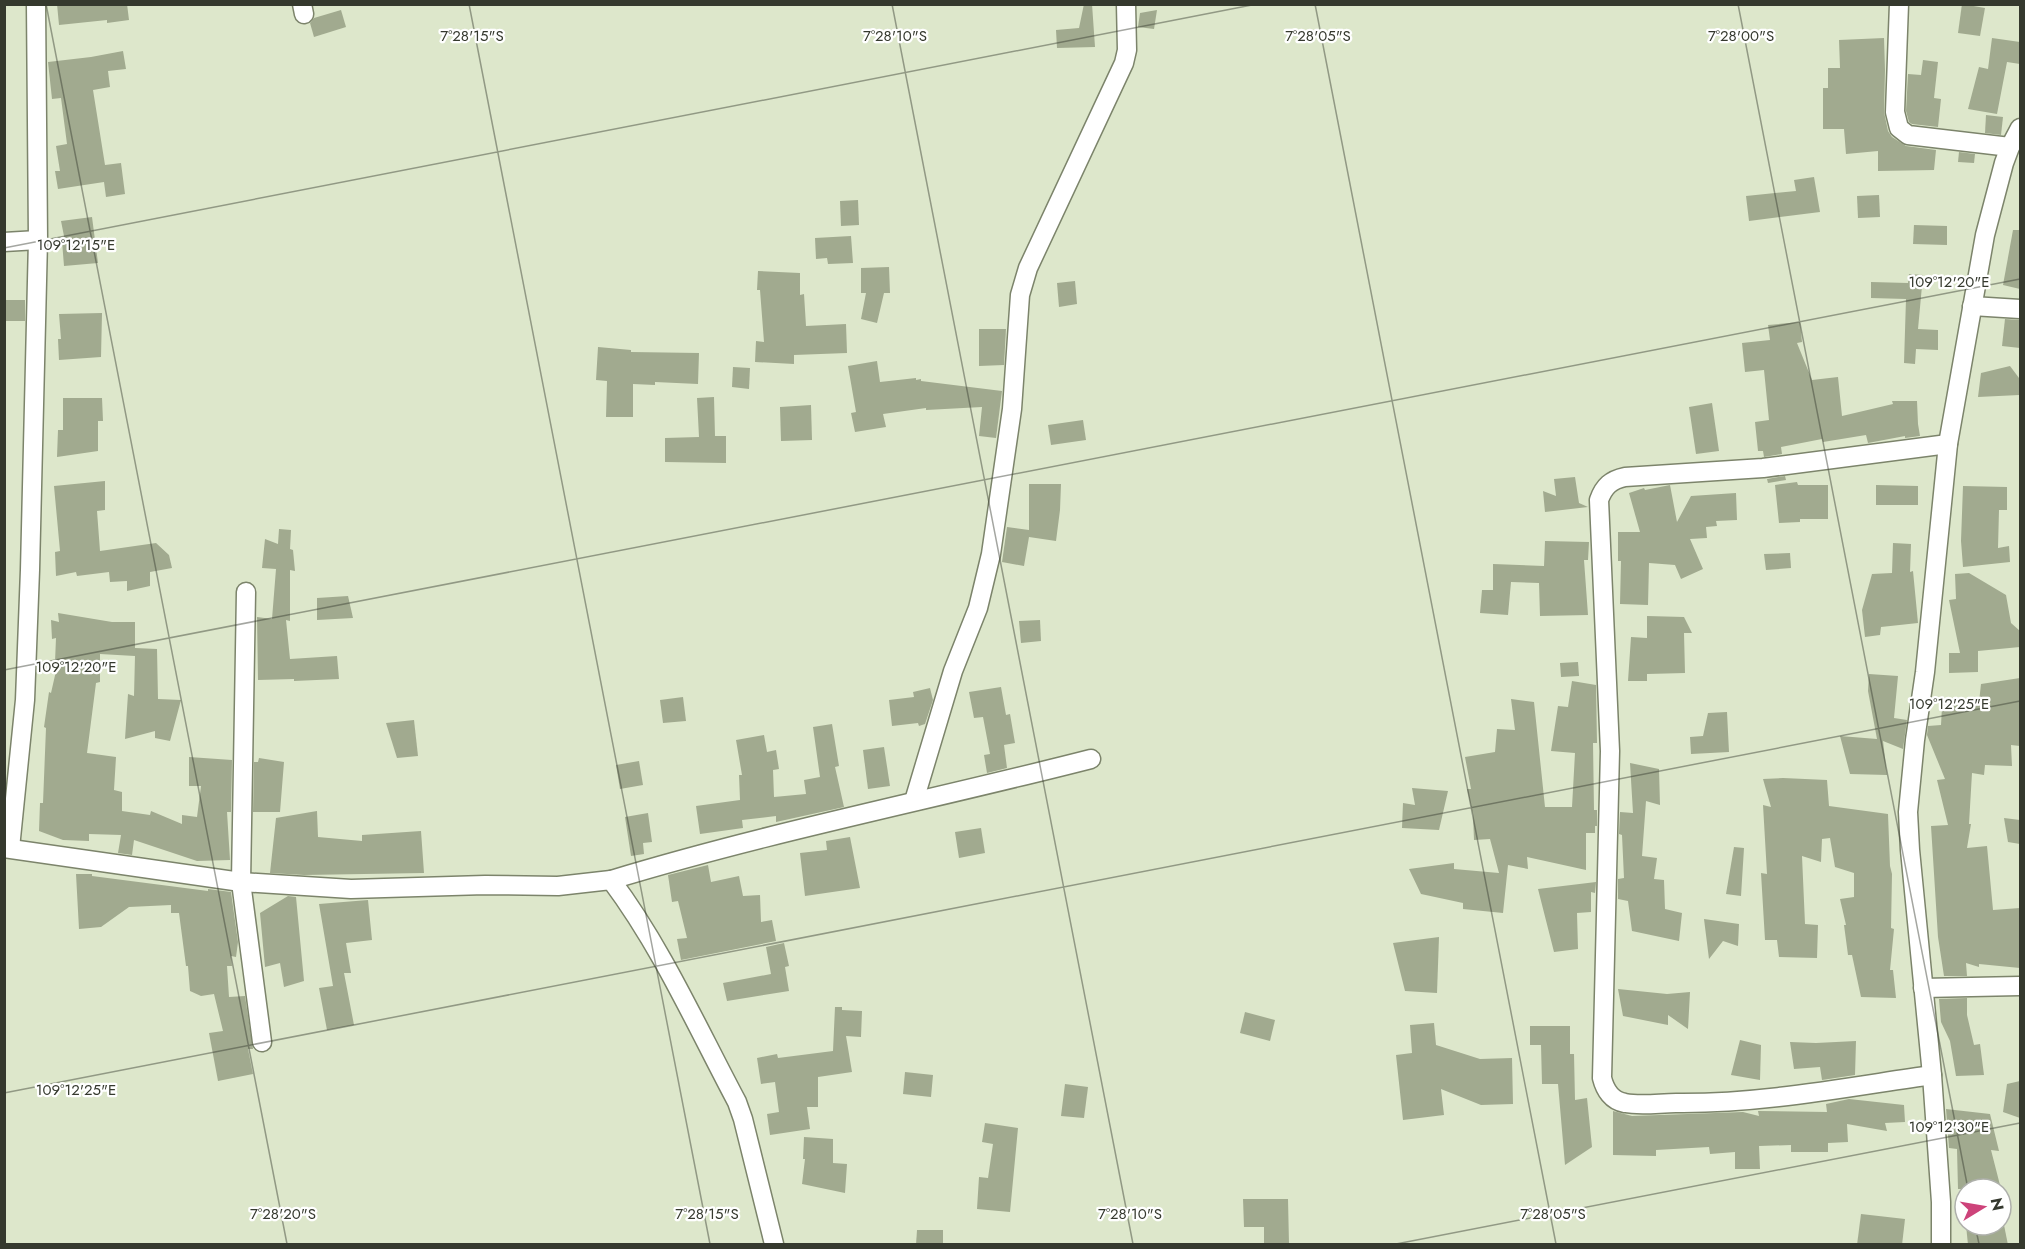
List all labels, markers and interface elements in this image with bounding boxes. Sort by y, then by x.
text: 7°28'15"S [440,25,504,47]
text: 7°28'10"S [863,25,927,47]
text: 7°28'05"S [1285,25,1351,47]
text: 7°28'00"S [1708,25,1774,47]
text: 109°12'15"E [37,234,115,256]
text: 109°12'20"E [1909,271,1989,293]
text: 109°12'20"E [36,656,116,678]
text: 109°12'25"E [1909,693,1989,715]
text: 109°12'25"E [36,1079,116,1101]
text: 109°12'30"E [1909,1116,1989,1138]
north arrow [1953,1177,2013,1237]
text: N [1985,1196,2010,1213]
text: 7°28'20"S [250,1203,316,1225]
text: 7°28'15"S [675,1203,739,1225]
text: 7°28'10"S [1098,1203,1162,1225]
text: 7°28'05"S [1520,1203,1586,1225]

